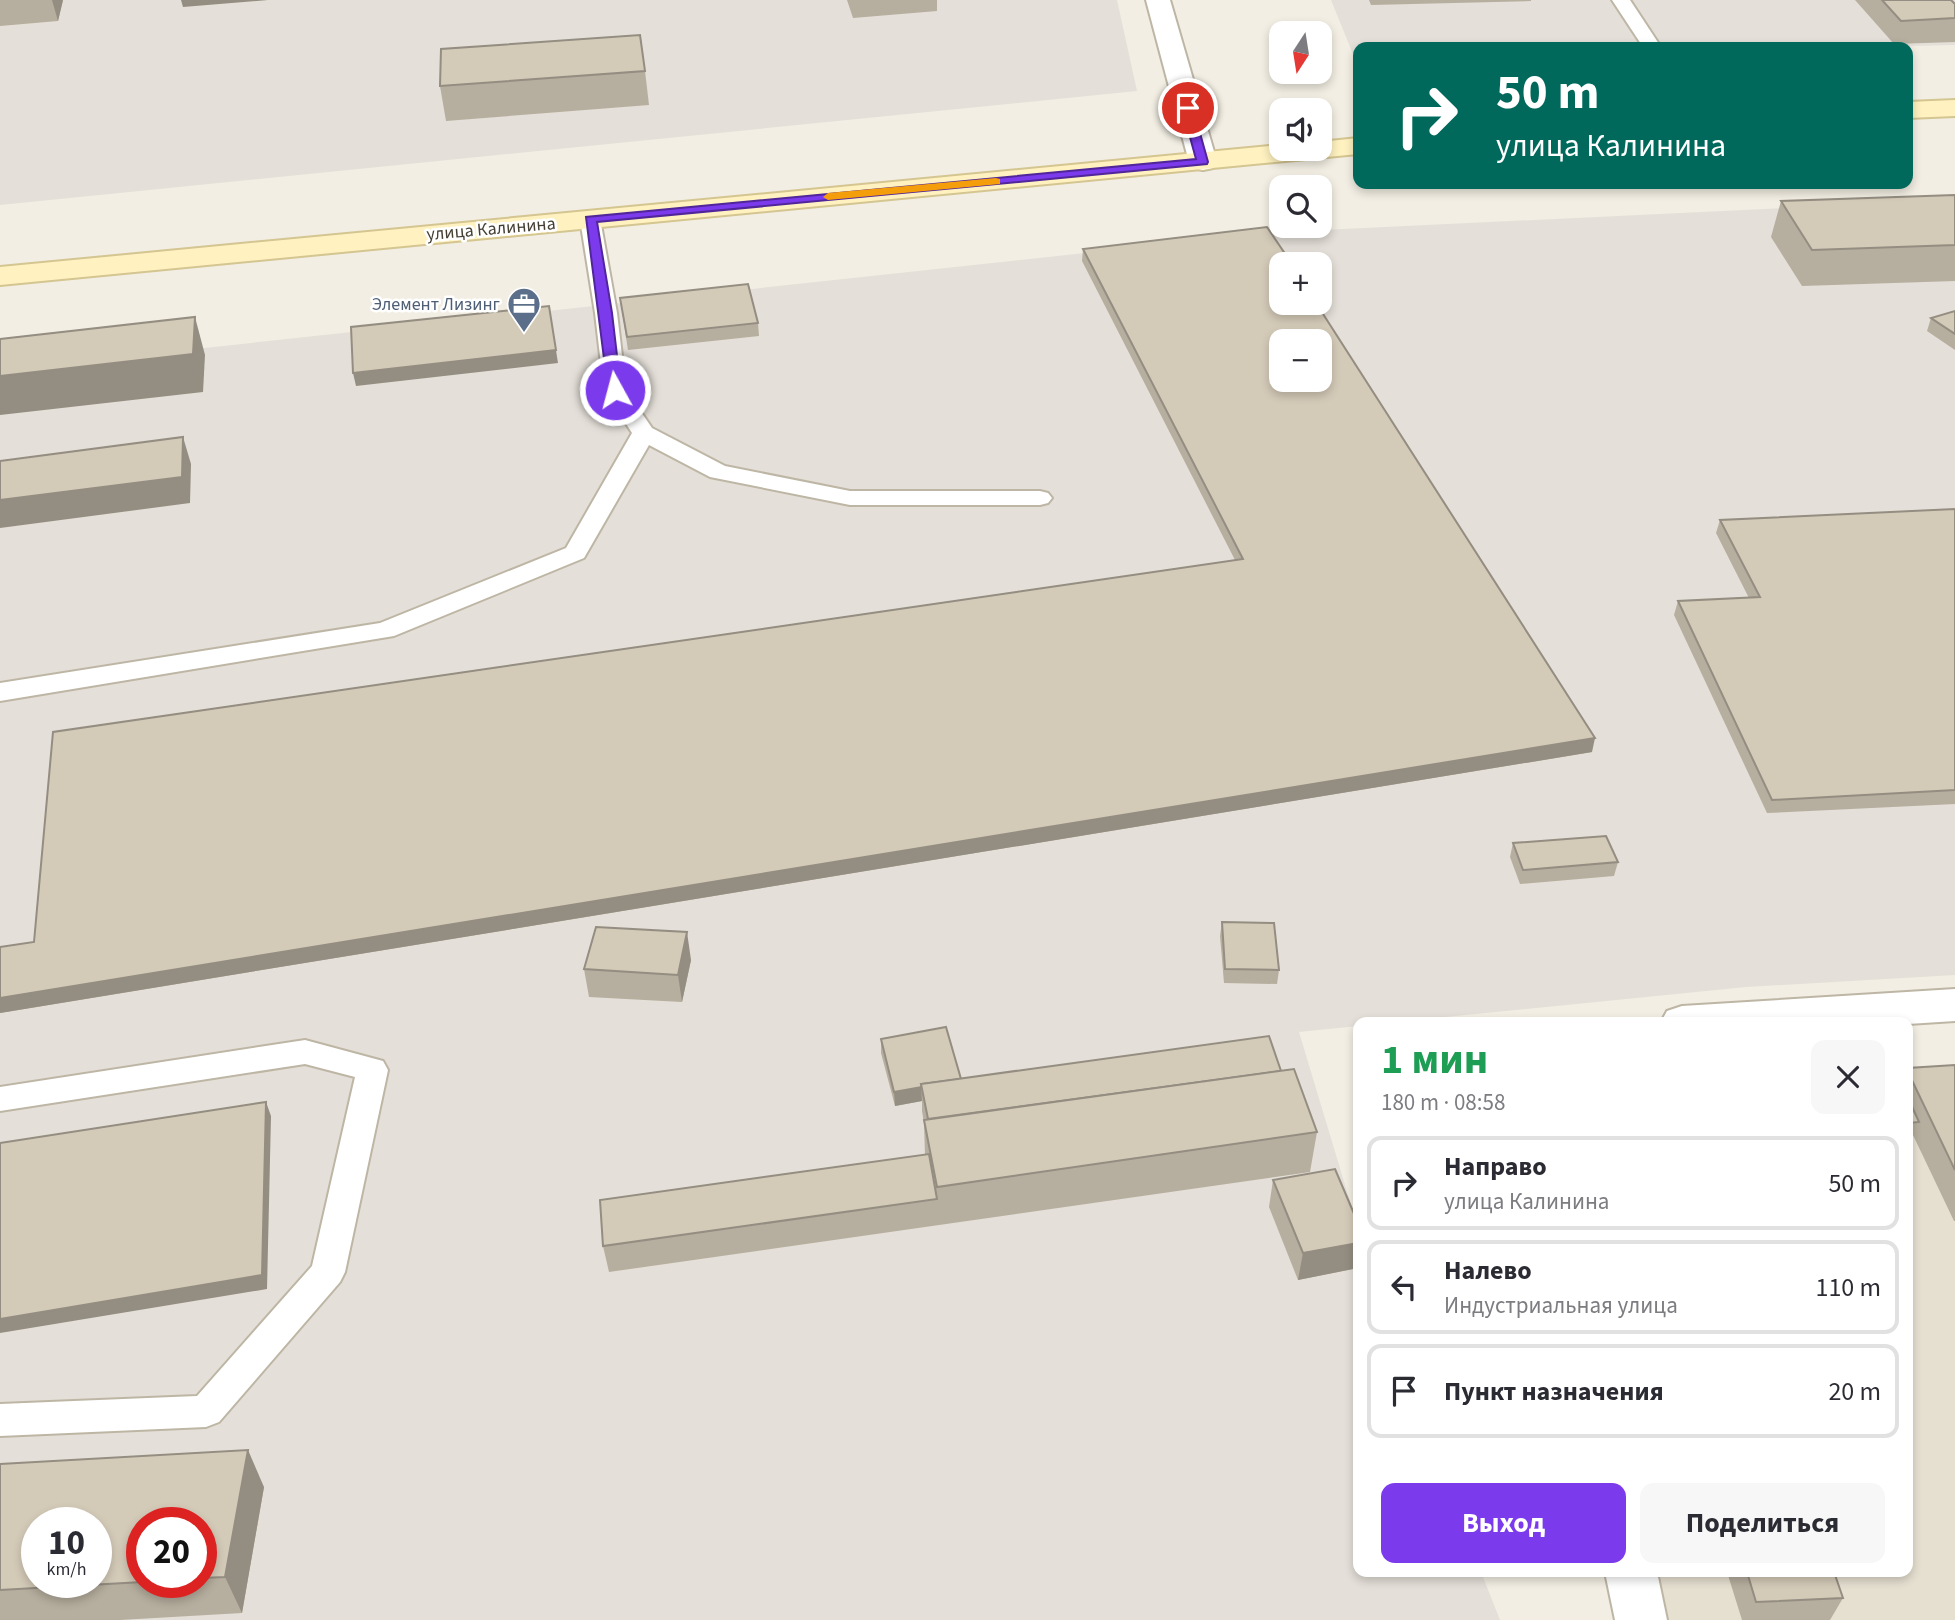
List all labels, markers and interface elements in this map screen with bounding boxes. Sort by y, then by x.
north arrow [1269,21,1332,84]
map controls [1269,21,1332,392]
text: 50 m [1496,58,1600,128]
icon: right [1381,70,1472,161]
pin [1158,78,1218,138]
icon: arrive [1169,89,1207,127]
button: sound [1269,98,1332,161]
text: улица Калинина [1496,123,1726,169]
button: search [1269,175,1332,238]
street label: улица Калинина [425,211,557,247]
button: + [1269,252,1332,315]
office icon: Элемент Лизинг [505,285,543,334]
place label: Элемент Лизинг [372,292,500,317]
button: − [1269,329,1332,392]
position arrow [578,353,652,427]
text: 1 мин [1381,1030,1488,1090]
button: close [1811,1040,1885,1114]
text: 180 m · 08:58 [1381,1086,1505,1119]
text: Направо [1444,1148,1547,1185]
icon: right [1385,1164,1423,1202]
text: 50 m [1828,1165,1881,1202]
text: улица Калинина [1444,1185,1609,1218]
text: Налево [1444,1252,1532,1289]
icon: left [1385,1268,1423,1306]
text: 110 m [1815,1269,1881,1306]
text: Индустриальная улица [1444,1289,1678,1322]
icon: arrive [1385,1372,1423,1410]
text: Пункт назначения [1444,1373,1664,1410]
text: 20 m [1828,1373,1881,1410]
button: Выход [1381,1483,1626,1563]
button: Поделиться [1640,1483,1885,1563]
speed limit sign: 20 [126,1507,217,1598]
text: 10 [48,1518,85,1568]
text: km/h [47,1557,86,1582]

